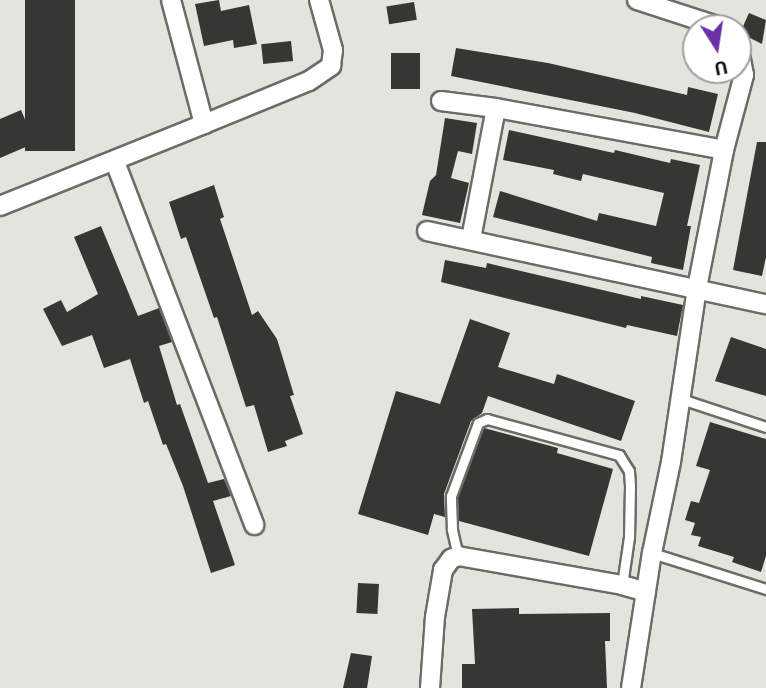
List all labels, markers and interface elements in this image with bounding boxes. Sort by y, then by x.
north arrow [682,14,752,84]
text: U [713,56,730,81]

